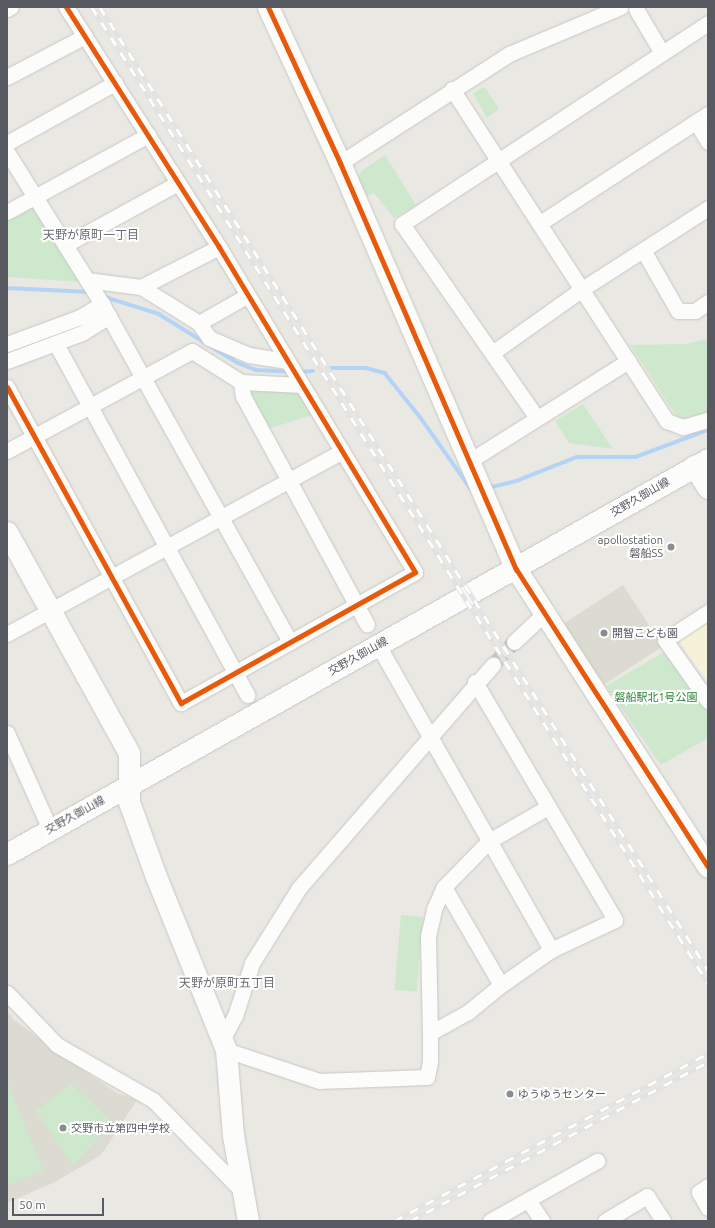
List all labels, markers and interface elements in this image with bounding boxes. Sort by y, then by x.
district label: 天野が原町一丁目 [43,228,139,242]
street label: 交野久御山線 [608,475,672,519]
place label: apollostation 磐船SS [598,534,663,560]
marker: apollostation 磐船SS [666,542,676,552]
place label: 開智こども園 [612,626,678,640]
marker: 開智こども園 [599,628,609,638]
street label: 交野久御山線 [326,634,390,678]
park label: 磐船駅北1号公園 [614,690,698,704]
street label: 交野久御山線 [43,793,107,837]
district label: 天野が原町五丁目 [179,976,275,990]
place label: ゆうゆうセンター [518,1087,606,1101]
marker: ゆうゆうセンター [505,1089,515,1099]
place label: 交野市立第四中学校 [71,1121,170,1135]
marker: 交野市立第四中学校 [58,1123,68,1133]
scale bar [14,1190,106,1216]
text: 50 m [19,1198,46,1211]

